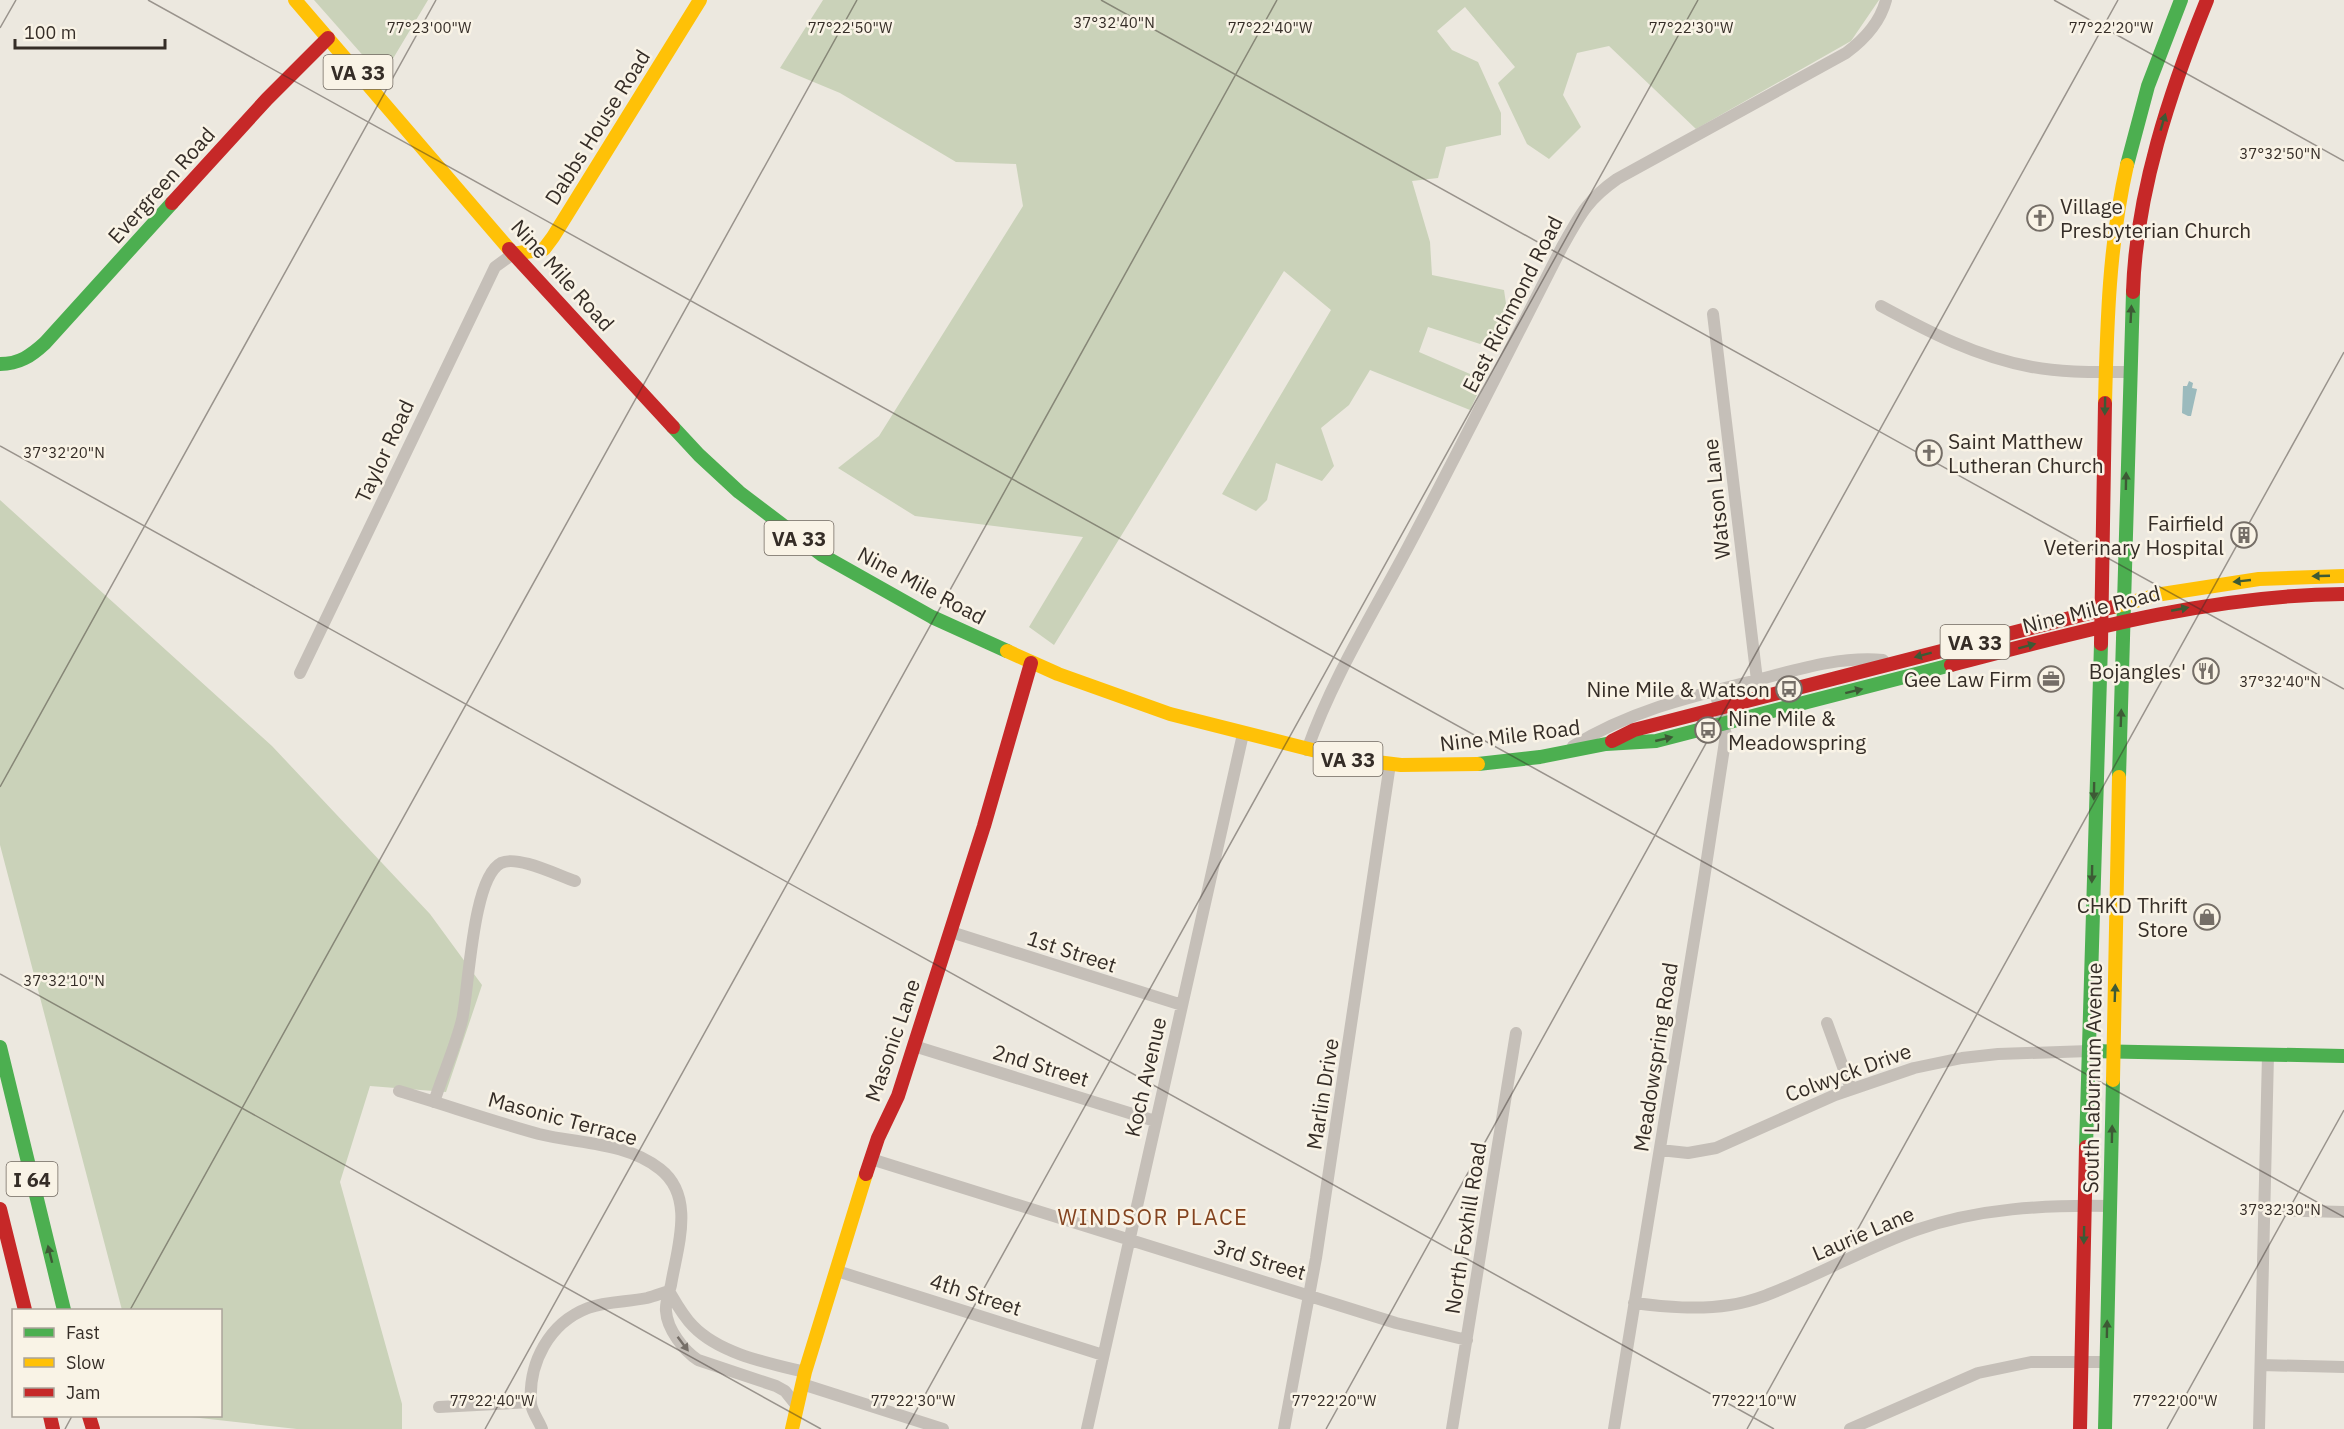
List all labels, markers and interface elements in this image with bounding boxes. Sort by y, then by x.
scale bar [15,12,165,50]
text: 37°32'40"N [1073,13,1155,32]
text: 77°23'00"W [387,18,472,37]
text: 77°22'50"W [808,18,893,37]
text: 77°22'40"W [1228,18,1313,37]
text: 77°22'30"W [1649,18,1734,37]
text: 77°22'20"W [2069,18,2154,37]
text: 100 m [24,21,76,44]
street label: Dabbs House Road [538,44,656,210]
road number: VA 33 [324,55,392,89]
one-way arrow [2158,113,2168,131]
street label: Evergreen Road [101,121,221,249]
text: 37°32'50"N [2239,144,2321,163]
place label: Village Presbyterian Church [2060,192,2251,244]
church icon: Village Presbyterian Church [2025,203,2055,233]
street label: East Richmond Road [1455,211,1569,397]
street label: Nine Mile Road [505,213,621,337]
one-way arrow [2126,304,2135,323]
street label: Taylor Road [348,395,420,507]
one-way arrow [2100,396,2110,415]
place label: Saint Matthew Lutheran Church [1948,427,2104,479]
street label: Watson Lane [1696,437,1736,561]
church icon: Saint Matthew Lutheran Church [1914,438,1944,468]
text: 37°32'20"N [23,443,105,462]
one-way arrow [2121,472,2131,491]
place label: Fairfield Veterinary Hospital [2043,509,2224,561]
building icon: Fairfield Veterinary Hospital [2229,520,2259,550]
road number: VA 33 [764,521,834,555]
street label: Nine Mile Road [853,539,991,631]
one-way arrow [2311,571,2330,581]
one-way arrow [2233,576,2252,586]
street label: Nine Mile Road [2019,578,2163,640]
one-way arrow [2170,604,2189,613]
road number: VA 33 [1940,625,2010,659]
one-way arrow [2018,640,2036,650]
one-way arrow [1914,651,1932,661]
restaurant icon: Bojangles' [2191,656,2221,686]
place label: Bojangles' [2089,657,2186,685]
office icon: Gee Law Firm [2036,664,2066,694]
place label: Gee Law Firm [1904,665,2032,693]
text: 37°32'40"N [2239,672,2321,691]
bus stop icon: Nine Mile & Watson [1774,674,1804,704]
place label: Nine Mile & Watson [1586,675,1770,703]
one-way arrow [1844,686,1863,696]
place label: Nine Mile & Meadowspring [1728,704,1866,756]
one-way arrow [2116,708,2125,727]
street label: Nine Mile Road [1438,712,1582,758]
bus stop icon: Nine Mile & Meadowspring [1693,715,1723,745]
one-way arrow [1655,734,1674,743]
road number: VA 33 [1314,742,1382,776]
one-way arrow [2089,782,2099,801]
one-way arrow [2087,865,2097,884]
place label: CHKD Thrift Store [2077,891,2188,943]
shop icon: CHKD Thrift Store [2192,902,2222,932]
street label: 1st Street [1024,923,1120,979]
street label: Meadowspring Road [1626,960,1684,1154]
street label: South Laburnum Avenue [2076,962,2108,1194]
text: 37°32'10"N [23,971,105,990]
street label: Masonic Lane [858,975,926,1105]
one-way arrow [2110,983,2119,1002]
street label: Koch Avenue [1118,1014,1172,1140]
street label: Marlin Drive [1299,1036,1345,1152]
street label: Colwyck Drive [1781,1036,1915,1108]
street label: 2nd Street [989,1037,1093,1093]
street label: Masonic Terrace [485,1085,641,1151]
one-way arrow [2107,1124,2116,1143]
street label: North Foxhill Road [1438,1140,1492,1316]
road number: I 64 [6,1162,57,1196]
street label: Laurie Lane [1808,1199,1918,1267]
text: 37°32'30"N [2239,1200,2321,1219]
district label: WINDSOR PLACE [1058,1202,1248,1231]
one-way arrow [2079,1226,2089,1245]
street label: 3rd Street [1211,1232,1309,1286]
one-way arrow [45,1244,55,1263]
street label: 4th Street [927,1266,1025,1322]
legend [12,1309,222,1417]
one-way arrow [2102,1319,2112,1338]
text: Fast [66,1321,100,1344]
one-way arrow [676,1337,688,1352]
text: Slow [66,1351,105,1374]
text: Jam [66,1381,101,1404]
text: 77°22'40"W [450,1391,535,1410]
text: 77°22'30"W [871,1391,956,1410]
text: 77°22'20"W [1292,1391,1377,1410]
text: 77°22'10"W [1712,1391,1797,1410]
text: 77°22'00"W [2133,1391,2218,1410]

